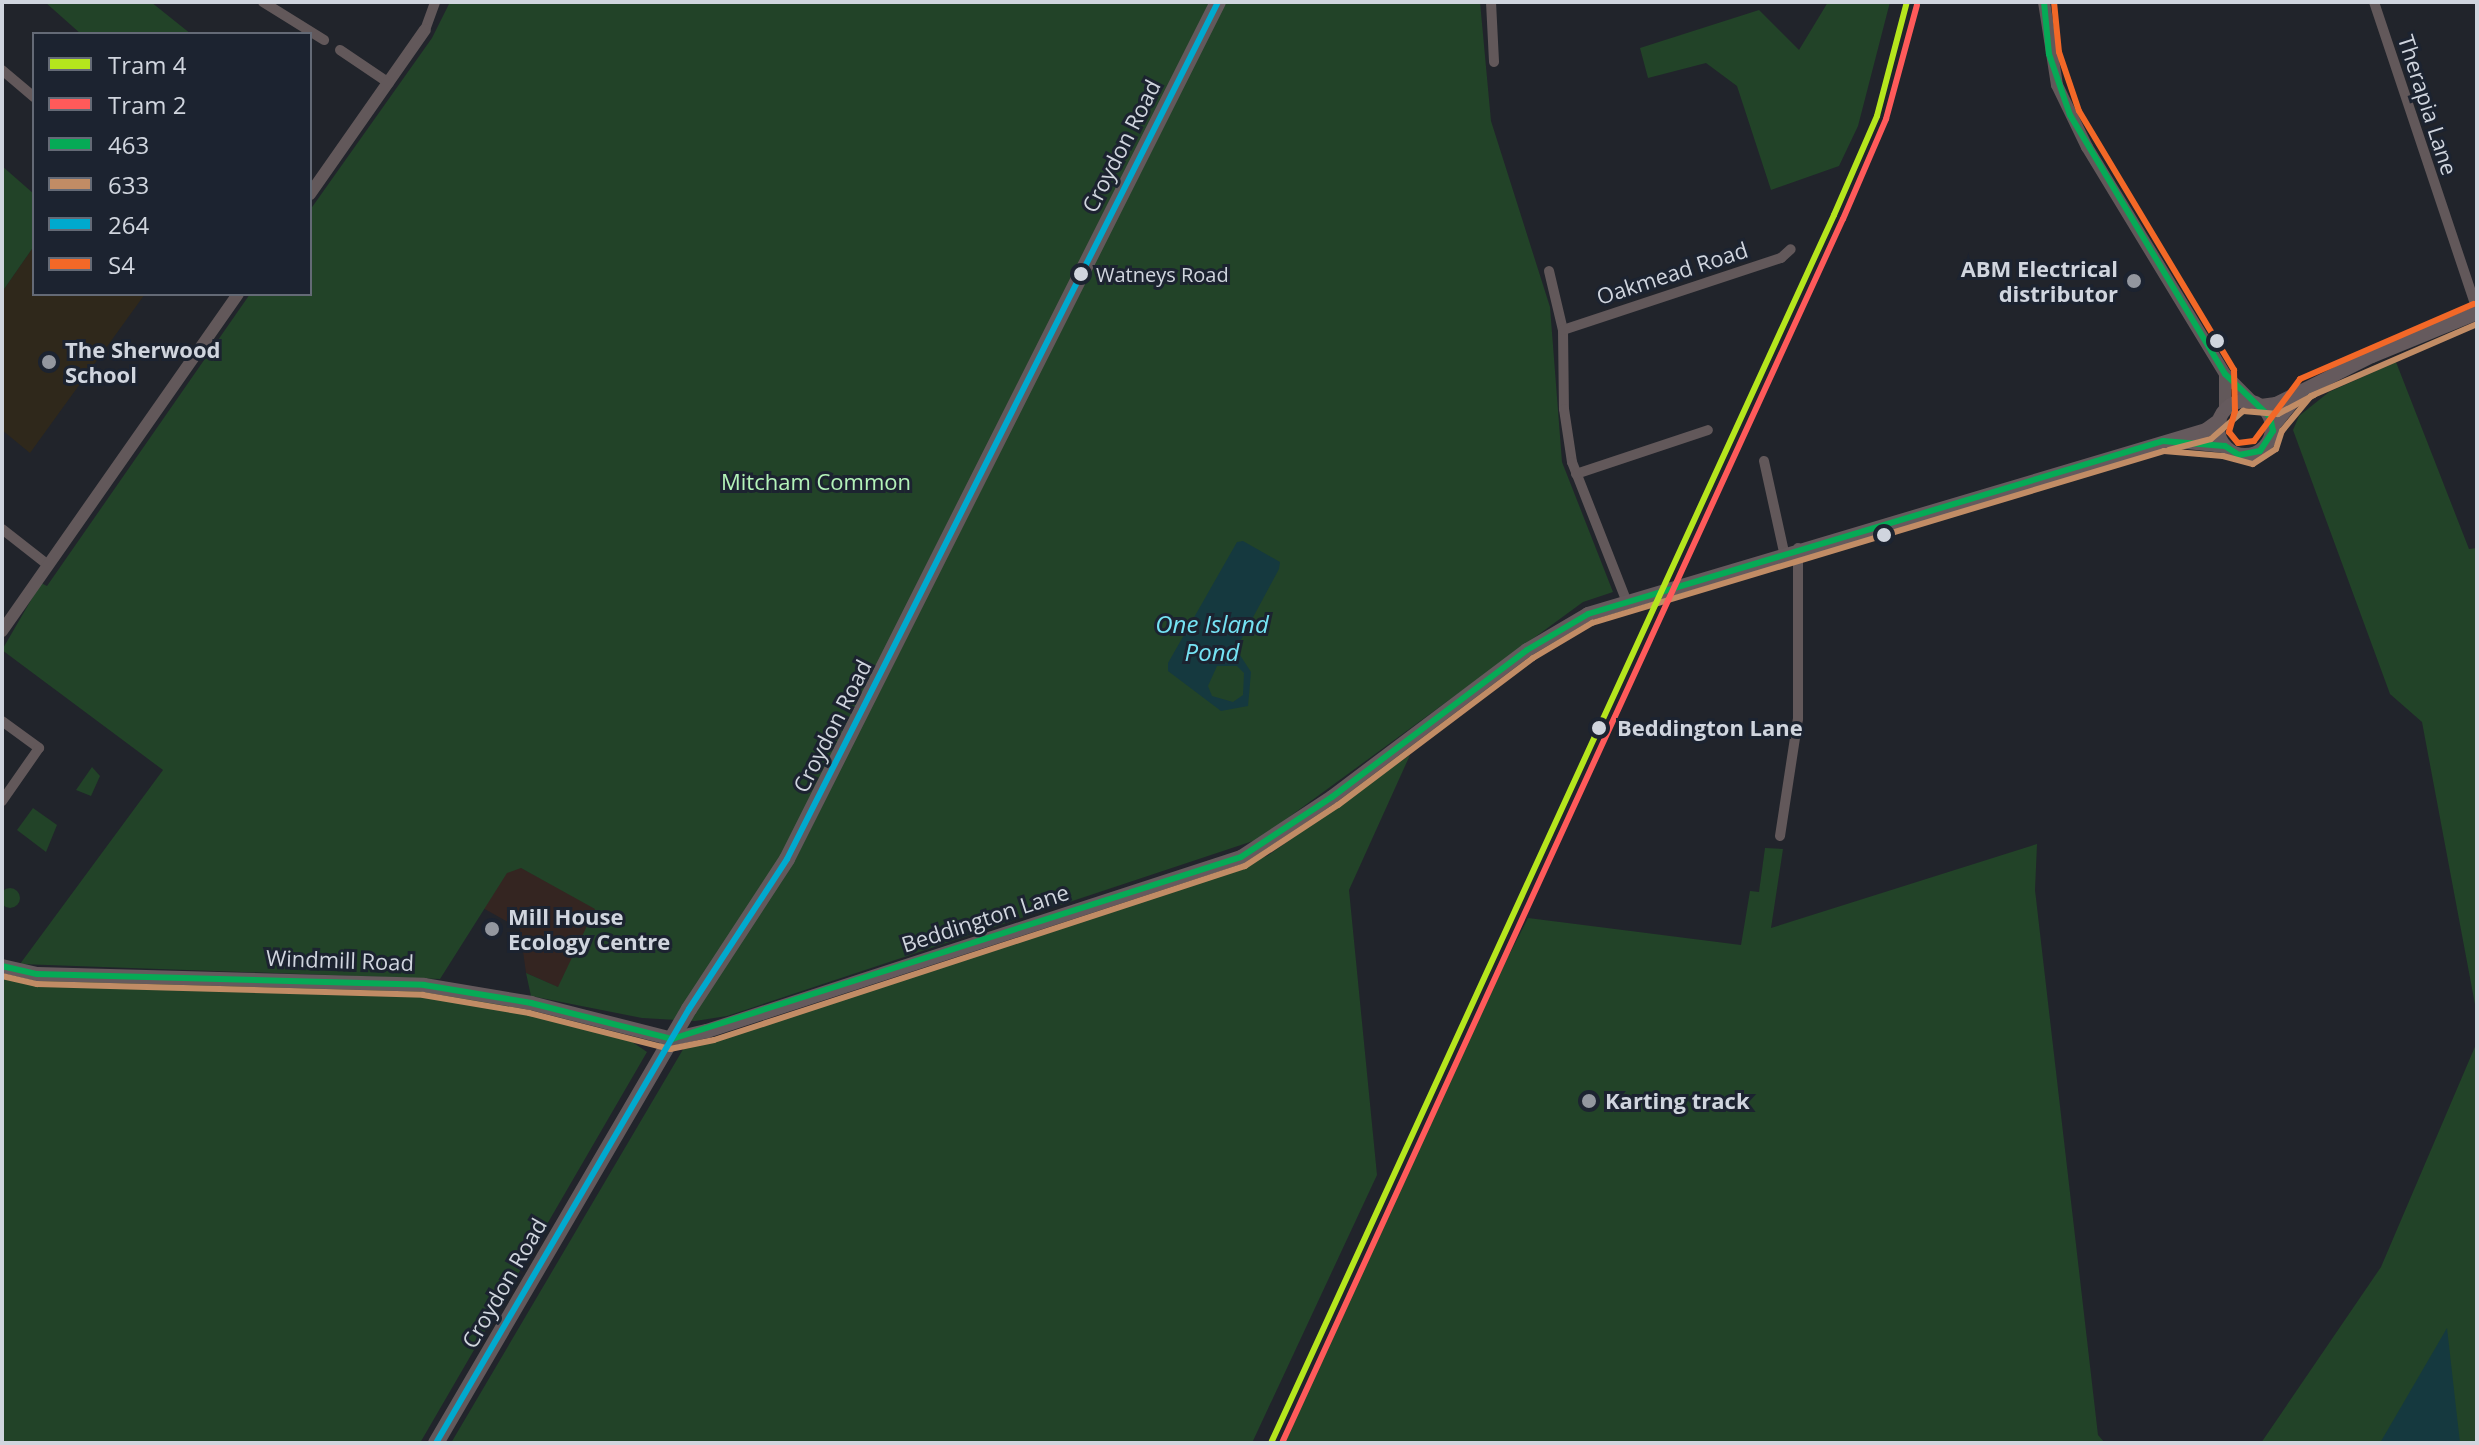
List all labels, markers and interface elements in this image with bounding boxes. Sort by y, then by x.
legend [32,32,312,296]
street label: Therapia Lane [2393,32,2463,178]
text: Tram 4 [108,48,187,81]
street label: Croydon Road [1076,75,1166,217]
text: Tram 2 [108,88,187,121]
text: 463 [108,128,149,161]
text: 633 [108,168,149,201]
text: 264 [108,208,149,241]
street label: Oakmead Road [1593,236,1751,310]
text: S4 [108,248,135,281]
place label: ABM Electrical distributor [1961,255,2118,306]
place label: Watneys Road [1096,262,1229,286]
marker: Watneys Road [1073,266,1089,282]
marker: ABM Electrical distributor [2125,272,2143,290]
unlabelled marker [2209,333,2225,349]
place label: The Sherwood School [65,336,220,388]
marker: The Sherwood School [40,353,58,371]
park label: Mitcham Common [721,469,911,495]
unlabelled marker [1876,527,1892,543]
water label: One Island Pond [1155,610,1269,666]
street label: Croydon Road [787,655,877,797]
place label: Beddington Lane [1617,715,1803,741]
marker: Beddington Lane [1588,717,1610,739]
street label: Beddington Lane [898,879,1072,957]
place label: Mill House Ecology Centre [508,903,670,954]
marker: Mill House Ecology Centre [483,920,501,938]
street label: Windmill Road [266,944,414,976]
place label: Karting track [1605,1088,1750,1114]
marker: Karting track [1580,1092,1598,1110]
street label: Croydon Road [456,1213,552,1353]

